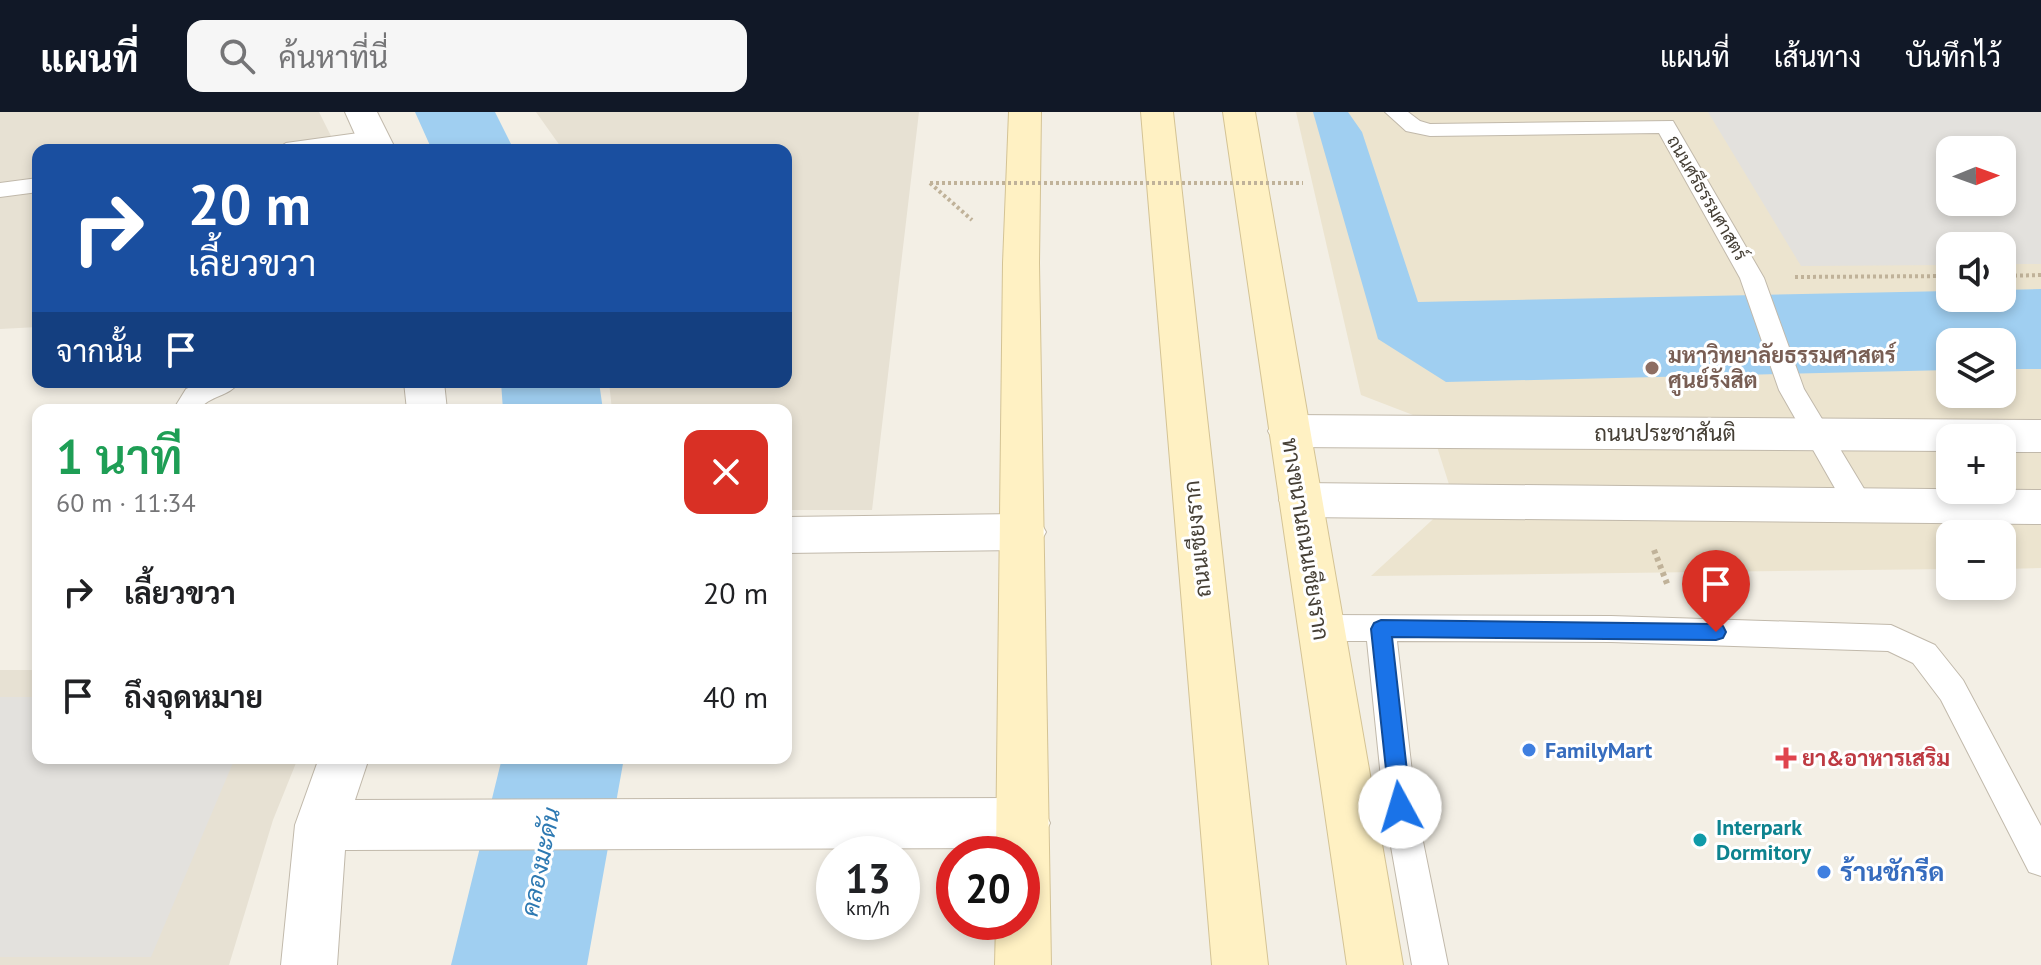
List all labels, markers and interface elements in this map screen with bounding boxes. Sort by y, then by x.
search box [187,20,747,92]
text: แผนที่ [40,33,139,82]
icon: search [215,34,259,78]
text: ค้นหาที่นี่ [279,37,388,76]
text: แผนที่ [1660,38,1730,75]
text: เส้นทาง [1774,38,1861,75]
text: บันทึกไว้ [1905,38,2001,75]
street label: ถนนศรีธรรมศาสตร์ [1662,131,1754,265]
north arrow [1936,136,2016,216]
map controls [1936,136,2016,600]
text: 20 m [188,168,311,240]
icon: right [56,176,160,280]
button: sound [1936,232,2016,312]
text: เลี้ยวขวา [188,239,316,286]
icon: arrive [159,328,203,372]
button: layers [1936,328,2016,408]
text: จากนั้น [56,331,143,370]
place label: มหาวิทยาลัยธรรมศาสตร์ ศูนย์รังสิต [1668,341,1897,396]
marker: มหาวิทยาลัยธรรมศาสตร์ ศูนย์รังสิต [1643,359,1661,377]
street label: ถนนประชาสันติ [1594,419,1736,447]
button: + [1936,424,2016,504]
text: 1 นาที [56,425,183,487]
button: close [684,430,768,514]
street label: ทางขนานถนนเชียงราก [1276,436,1336,642]
street label: ถนนเชียงราก [1177,479,1217,599]
text: 60 m · 11:34 [56,486,196,519]
button: − [1936,520,2016,600]
pin [1682,550,1750,632]
icon: arrive [1694,562,1738,606]
icon: right [56,570,100,614]
text: เลี้ยวขวา [124,573,236,612]
text: 20 m [703,573,768,612]
icon: arrive [56,674,100,718]
text: ถึงจุดหมาย [124,677,263,716]
text: 40 m [703,677,768,716]
place label: FamilyMart [1545,736,1653,764]
marker: FamilyMart [1520,741,1538,759]
place label: ยา&อาหารเสริม [1802,744,1950,772]
marker: ยา&อาหารเสริม [1777,749,1795,767]
position arrow [1358,765,1442,849]
water label: คลองมะดัน [514,805,567,919]
place label: Interpark Dormitory [1716,813,1812,866]
marker: Interpark Dormitory [1691,831,1709,849]
speed limit sign: 20 [936,836,1040,940]
text: 13 [845,852,891,904]
place label: ร้านชักรีด [1840,855,1944,888]
marker: ร้านชักรีด [1815,863,1833,881]
text: km/h [846,895,890,921]

